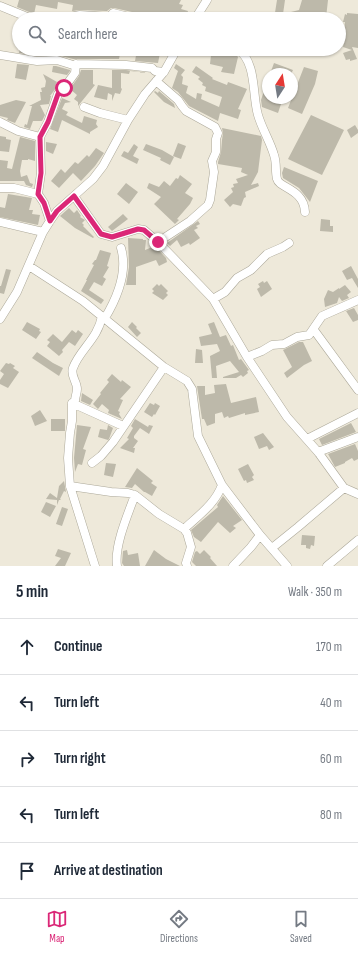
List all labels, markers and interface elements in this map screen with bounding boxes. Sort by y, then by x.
search box [12,12,346,56]
icon: search [26,23,48,45]
text: Search here [58,25,118,44]
north arrow [262,68,298,104]
route start [55,79,73,97]
route end [149,233,167,251]
text: 5 min [16,582,48,602]
text: Walk · 350 m [288,584,342,600]
icon: ahead [16,636,38,658]
text: Continue [54,637,103,656]
text: 170 m [316,639,342,655]
icon: left [16,692,38,714]
text: Turn left [54,693,99,712]
text: 40 m [320,695,342,711]
icon: right [16,748,38,770]
text: Turn right [54,749,106,768]
text: 60 m [320,751,342,767]
icon: left [16,804,38,826]
text: Turn left [54,805,99,824]
text: 80 m [320,807,342,823]
icon: arrive [16,860,38,882]
text: Arrive at destination [54,861,163,880]
tab: Map [46,908,68,945]
tab: Directions [160,908,198,945]
tab: Saved [290,908,312,945]

